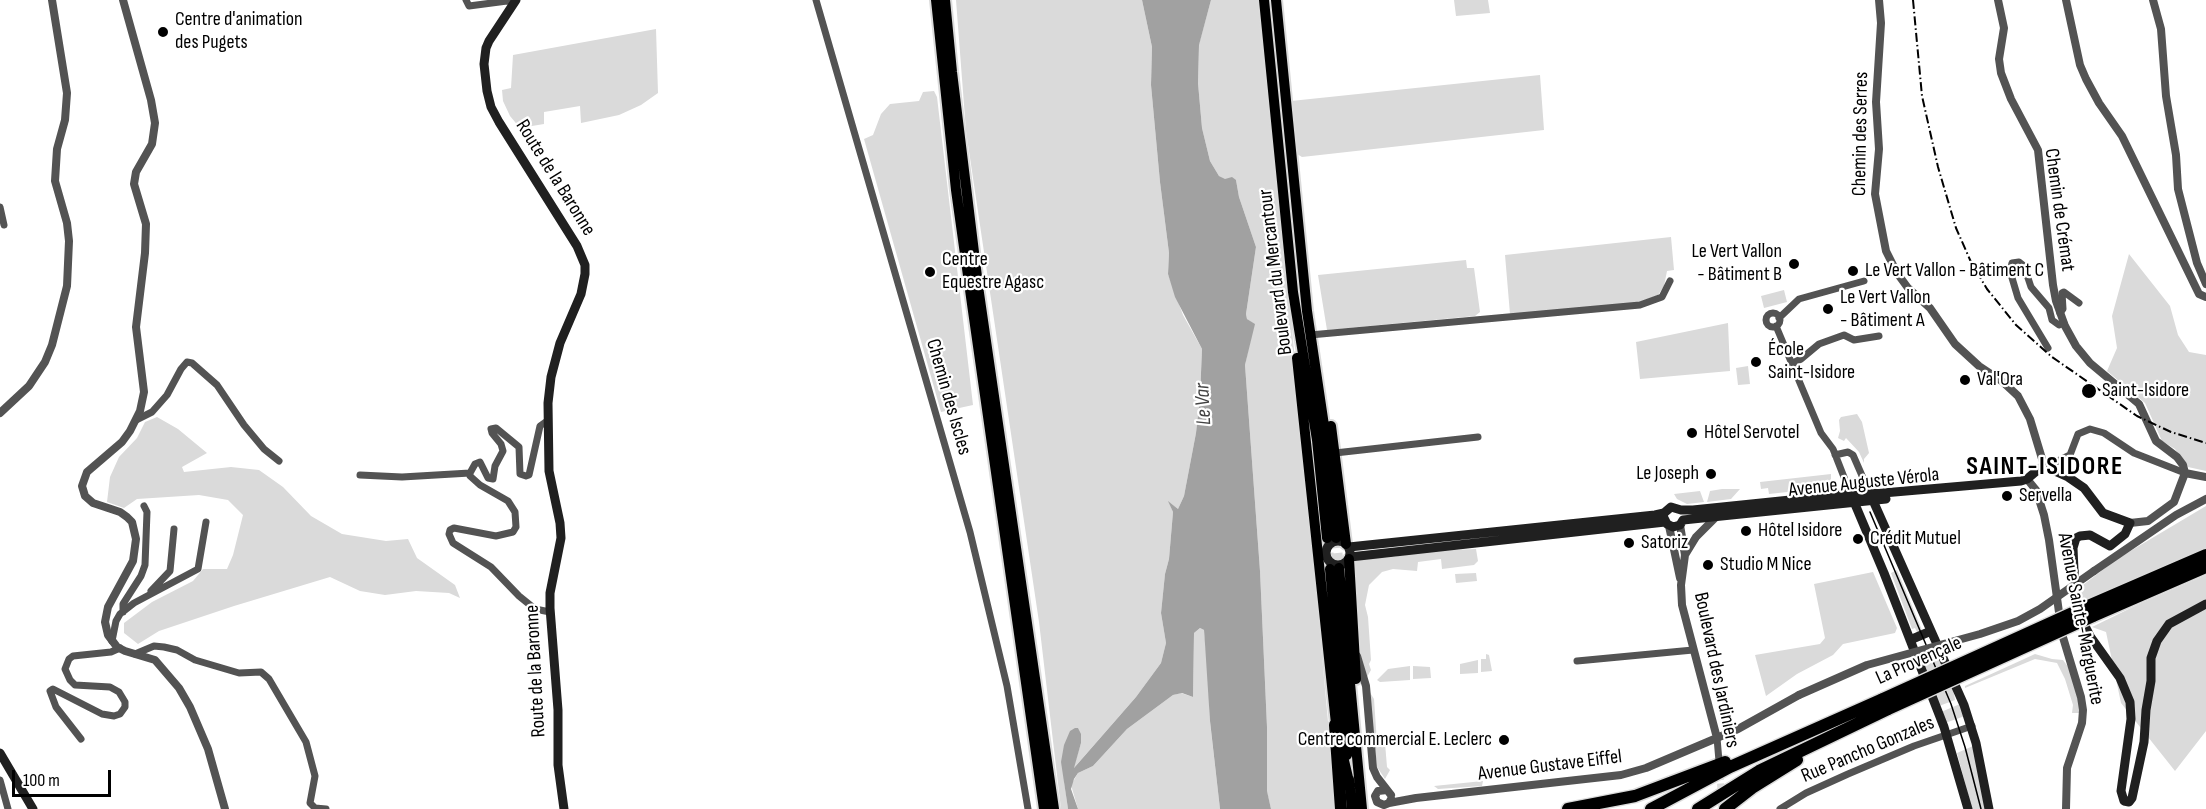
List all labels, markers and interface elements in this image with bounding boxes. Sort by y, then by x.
place label: Centre d'animation des Pugets [175,8,303,55]
marker: Centre d'animation des Pugets [156,25,170,39]
street label: Chemin des Serres [1848,72,1874,196]
street label: Route de la Baronne [510,115,600,241]
street label: Chemin de Crémat [2038,147,2080,273]
street label: Boulevard du Mercantour [1254,188,1298,356]
place label: Le Vert Vallon - Bâtiment B [1692,240,1782,287]
place label: Centre Equestre Agasc [942,248,1044,295]
marker: Le Vert Vallon - Bâtiment B [1787,257,1801,271]
place label: Le Vert Vallon - Bâtiment C [1865,259,2044,283]
marker: Le Vert Vallon - Bâtiment C [1846,264,1860,278]
marker: Centre Equestre Agasc [923,265,937,279]
place label: Le Vert Vallon - Bâtiment A [1840,286,1930,333]
marker: Le Vert Vallon - Bâtiment A [1821,302,1835,316]
street label: Chemin des Iscles [920,336,976,458]
place label: École Saint-Isidore [1768,338,1855,385]
marker: École Saint-Isidore [1749,355,1763,369]
place label: Val'Ora [1977,368,2023,392]
marker: Val'Ora [1958,373,1972,387]
place label: Saint-Isidore [2102,379,2189,403]
water label: Le Var [1190,382,1218,426]
marker: Saint-Isidore [2080,382,2098,400]
place label: Hôtel Servotel [1704,421,1799,445]
marker: Hôtel Servotel [1685,426,1699,440]
district label: SAINT-ISIDORE [1966,451,2124,483]
place label: Le Joseph [1636,462,1699,486]
street label: Avenue Auguste Vérola [1788,463,1940,503]
marker: Le Joseph [1704,467,1718,481]
place label: Servella [2019,484,2072,508]
marker: Servella [2000,489,2014,503]
place label: Hôtel Isidore [1758,519,1842,543]
marker: Hôtel Isidore [1739,524,1753,538]
place label: Crédit Mutuel [1870,527,1961,551]
place label: Satoriz [1641,531,1688,555]
street label: Avenue Sainte-Marguerite [2052,531,2108,707]
marker: Crédit Mutuel [1851,532,1865,546]
marker: Satoriz [1622,536,1636,550]
place label: Studio M Nice [1720,553,1811,577]
marker: Studio M Nice [1701,558,1715,572]
street label: Boulevard des Jardiniers [1688,590,1744,750]
street label: Route de la Baronne [521,604,551,738]
street label: La Provençale [1872,631,1966,691]
street label: Rue Pancho Gonzales [1798,711,1938,789]
place label: Centre commercial E. Leclerc [1298,728,1492,752]
marker: Centre commercial E. Leclerc [1497,733,1511,747]
street label: Avenue Gustave Eiffel [1477,745,1623,787]
scale bar [15,758,114,796]
text: 100 m [23,770,60,791]

